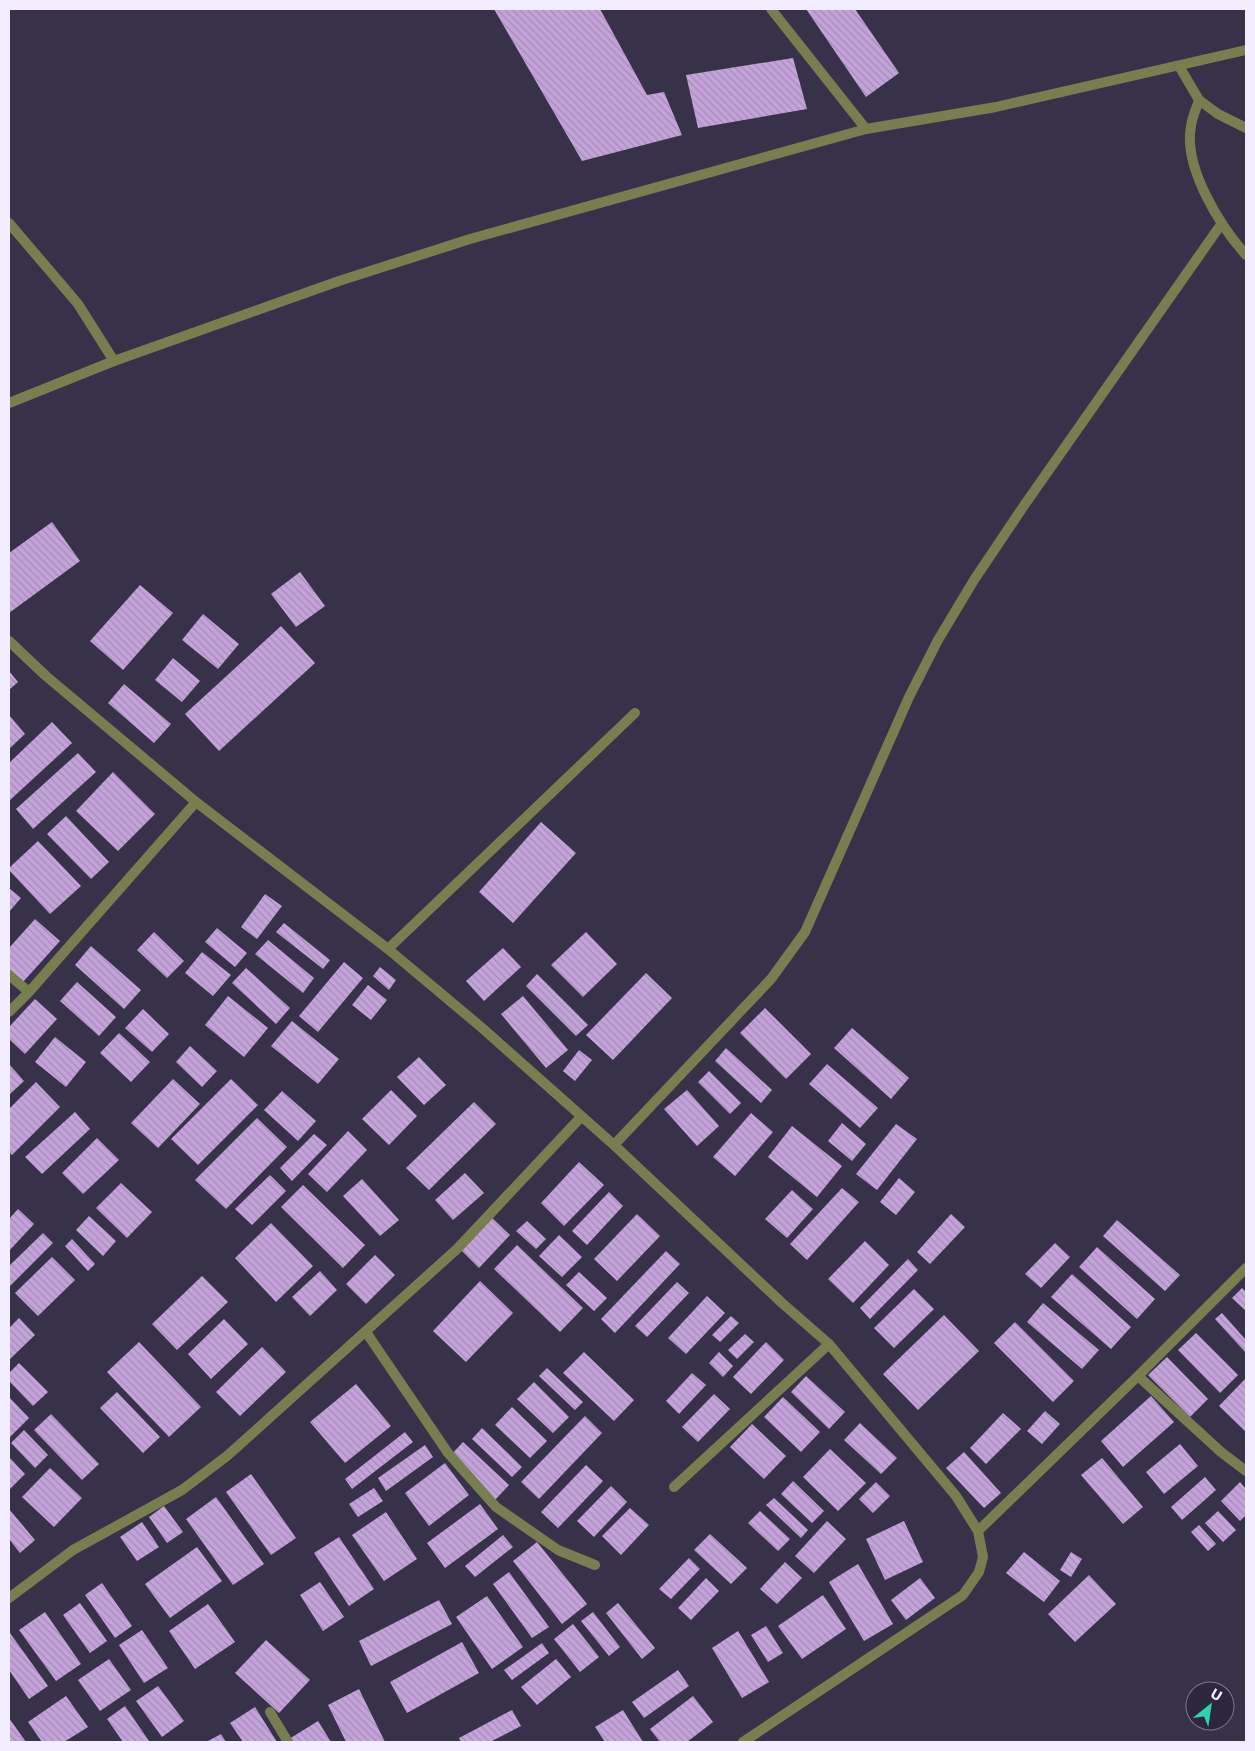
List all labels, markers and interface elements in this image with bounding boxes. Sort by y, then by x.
north arrow [1185,1681,1235,1731]
text: U [1208,1684,1225,1704]

